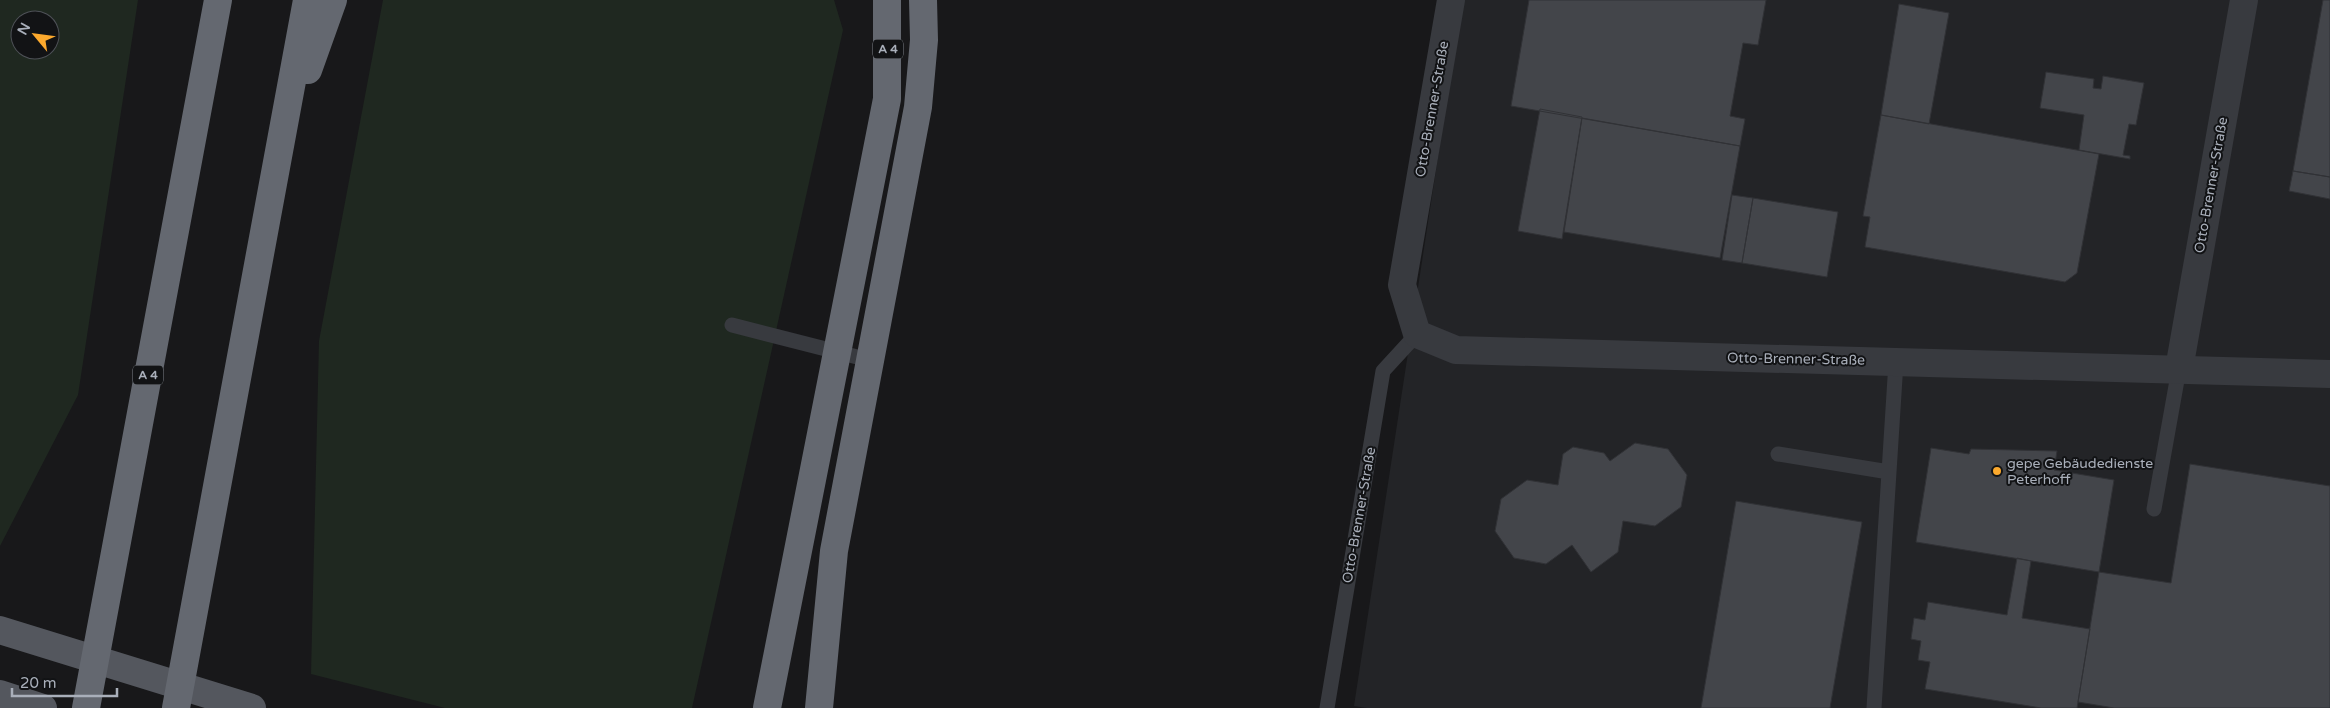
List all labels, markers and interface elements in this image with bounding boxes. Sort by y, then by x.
north arrow [10,10,60,60]
text: N [14,20,34,38]
road number: A 4 [873,40,903,59]
street label: Otto-Brenner-Straße [1412,40,1452,178]
street label: Otto-Brenner-Straße [2191,116,2231,254]
street label: Otto-Brenner-Straße [1727,349,1865,369]
road number: A 4 [133,366,163,384]
street label: Otto-Brenner-Straße [1339,446,1379,584]
place label: gepe Gebäudedienste Peterhoff [2007,455,2153,488]
marker: gepe Gebäudedienste Peterhoff [1991,465,2003,477]
scale bar [12,666,118,698]
text: 20 m [20,674,57,692]

